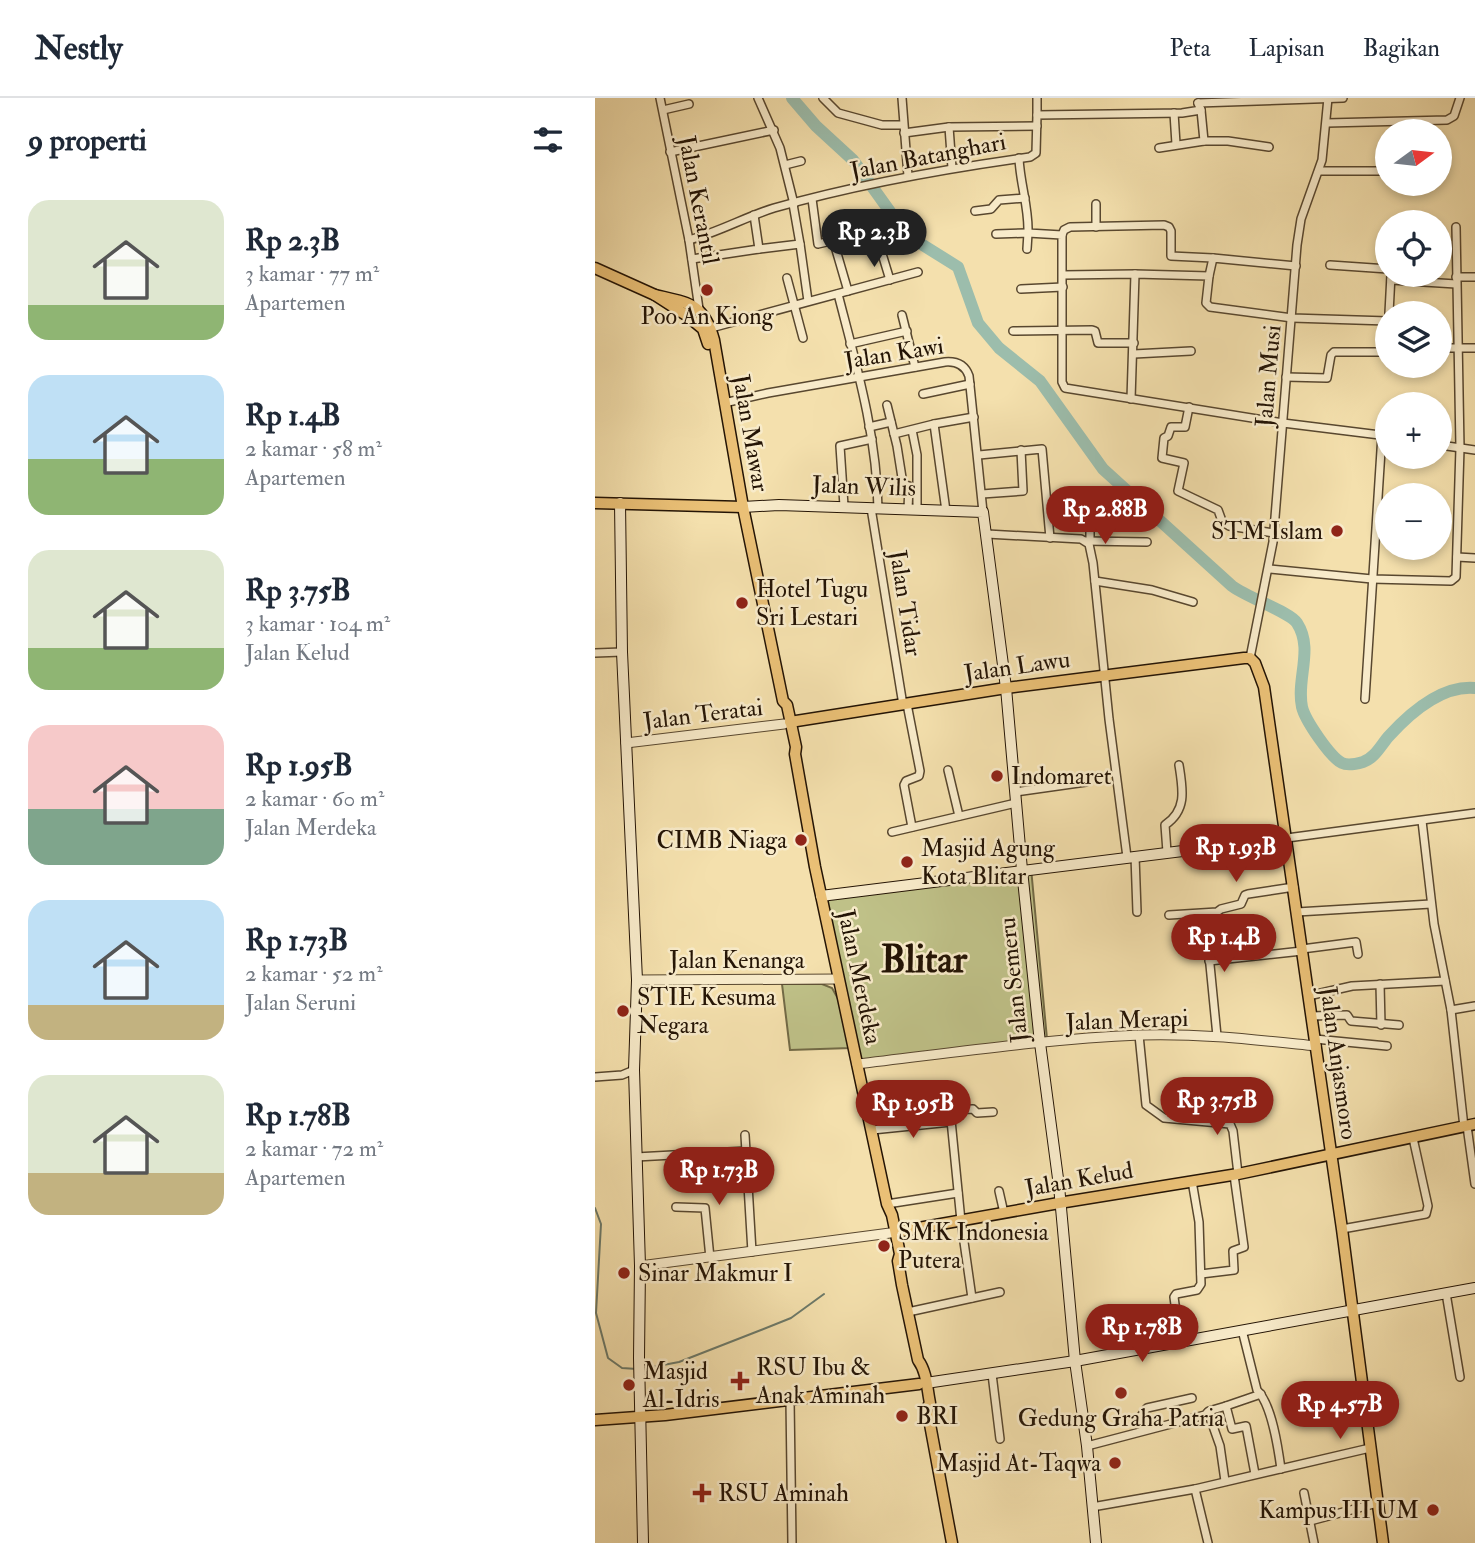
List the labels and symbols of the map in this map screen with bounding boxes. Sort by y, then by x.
north arrow [1375,119,1453,196]
street label: Jalan Batanghari [847,126,1008,187]
street label: Jalan Kerantil [671,132,726,267]
pin: Rp 2.3B [809,209,939,269]
marker: Poo An Kiong [699,282,715,298]
place label: Poo An Kiong [641,301,775,332]
street label: Jalan Musi [1249,324,1288,429]
street label: Jalan Kawi [841,330,946,377]
street label: Jalan Mawar [725,371,776,494]
street label: Jalan Wilis [810,469,917,504]
pin: Rp 2.88B [1033,486,1177,546]
place label: STM Islam [1211,516,1323,547]
marker: STM Islam [1329,523,1345,539]
street label: Jalan Tidar [882,547,929,658]
place label: Hotel Tugu Sri Lestari [756,574,868,633]
marker: Hotel Tugu Sri Lestari [734,595,750,611]
street label: Jalan Lawu [961,644,1072,689]
street label: Jalan Teratai [641,692,765,737]
place label: Indomaret [1011,761,1112,792]
marker: Indomaret [989,768,1005,784]
pin: Rp 1.93B [1164,824,1308,884]
place label: CIMB Niaga [656,825,788,856]
marker: CIMB Niaga [793,832,809,848]
place label: Masjid Agung Kota Blitar [921,833,1056,892]
marker: Masjid Agung Kota Blitar [899,854,915,870]
street label: Jalan Merdeka [830,906,889,1049]
pin: Rp 1.4B [1159,914,1289,974]
street label: Jalan Semeru [992,916,1036,1045]
district label: Blitar [881,936,968,984]
street label: Jalan Kenanga [668,945,806,976]
place label: STIE Kesuma Negara [637,982,777,1041]
street label: Jalan Anjasmoro [1312,984,1365,1142]
marker: STIE Kesuma Negara [615,1003,631,1019]
street label: Jalan Merapi [1064,1003,1189,1038]
pin: Rp 3.75B [1145,1077,1289,1137]
pin: Rp 1.95B [841,1080,985,1140]
pin: Rp 1.73B [647,1148,791,1207]
street label: Jalan Kelud [1022,1155,1136,1204]
place label: SMK Indonesia Putera [898,1217,1050,1276]
marker: SMK Indonesia Putera [876,1238,892,1254]
place label: Sinar Makmur I [638,1258,793,1289]
marker: Sinar Makmur I [616,1265,632,1281]
pin: Rp 1.78B [1070,1304,1214,1364]
place label: RSU Ibu & Anak Aminah [755,1352,886,1411]
place label: Masjid Al-Idris [642,1356,719,1415]
marker: RSU Ibu & Anak Aminah [730,1371,750,1391]
marker: Masjid Al-Idris [621,1377,637,1393]
pin: Rp 4.57B [1268,1382,1412,1441]
marker: Gedung Graha Patria [1113,1385,1129,1401]
place label: BRI [916,1401,958,1432]
place label: Gedung Graha Patria [1018,1403,1225,1434]
marker: BRI [894,1408,910,1424]
place label: Masjid At-Taqwa [936,1448,1102,1479]
marker: Masjid At-Taqwa [1107,1455,1123,1471]
place label: RSU Aminah [718,1478,849,1509]
marker: RSU Aminah [692,1483,712,1503]
place label: Kampus III UM [1259,1495,1419,1526]
marker: Kampus III UM [1425,1502,1441,1518]

